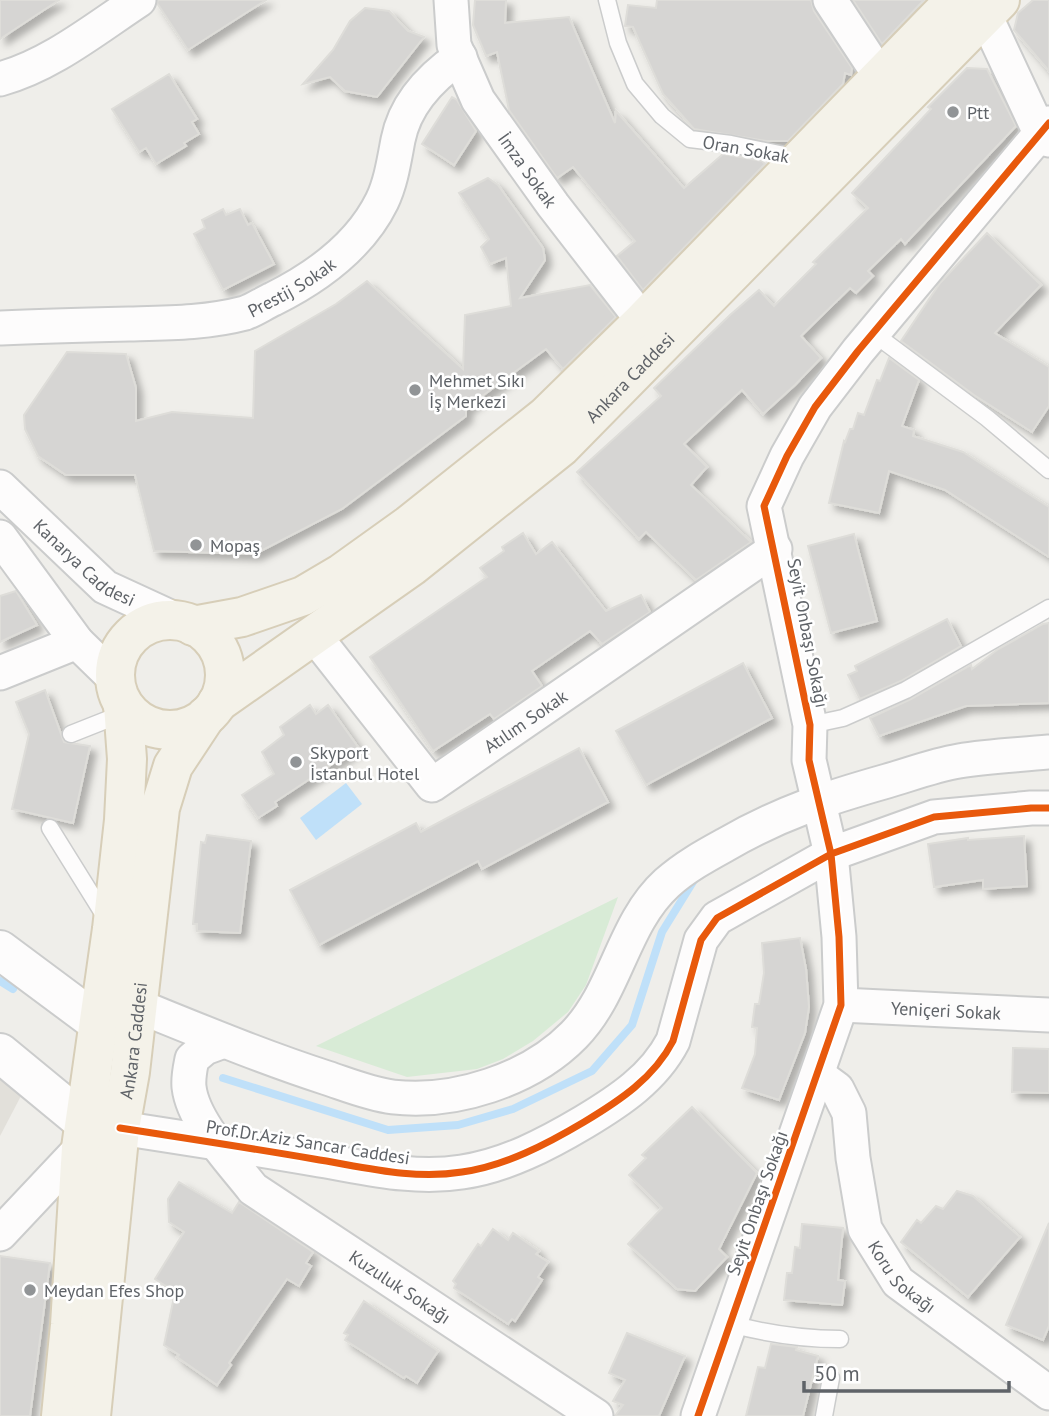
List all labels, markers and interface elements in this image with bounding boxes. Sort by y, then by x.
place label: Ptt [967,101,989,124]
marker: Ptt [945,104,961,120]
street label: İmza Sokak [493,128,563,212]
street label: Oran Sokak [701,130,791,168]
street label: Prestij Sokak [244,252,340,322]
street label: Ankara Caddesi [580,327,679,427]
place label: Mehmet Sıkı İş Merkezi [429,369,525,413]
marker: Mehmet Sıkı İş Merkezi [407,382,423,398]
street label: Kanarya Caddesi [29,514,139,611]
place label: Mopaş [210,534,260,557]
marker: Mopaş [188,537,204,553]
street label: Seyit Onbaşı Sokağı [782,556,834,710]
street label: Atılım Sokak [479,684,572,758]
place label: Skyport İstanbul Hotel [310,741,420,785]
marker: Skyport İstanbul Hotel [288,754,304,770]
street label: Ankara Caddesi [114,981,152,1101]
street label: Yeniçeri Sokak [890,996,1002,1024]
street label: Prof.Dr.Aziz Sancar Caddesi [204,1115,412,1169]
street label: Seyit Onbaşı Sokağı [721,1128,793,1278]
street label: Koru Sokağı [863,1236,941,1318]
street label: Kuzuluk Sokağı [345,1245,455,1328]
place label: Meydan Efes Shop [44,1279,184,1302]
marker: Meydan Efes Shop [22,1282,38,1298]
scale bar [804,1350,1009,1394]
text: 50 m [814,1360,860,1387]

